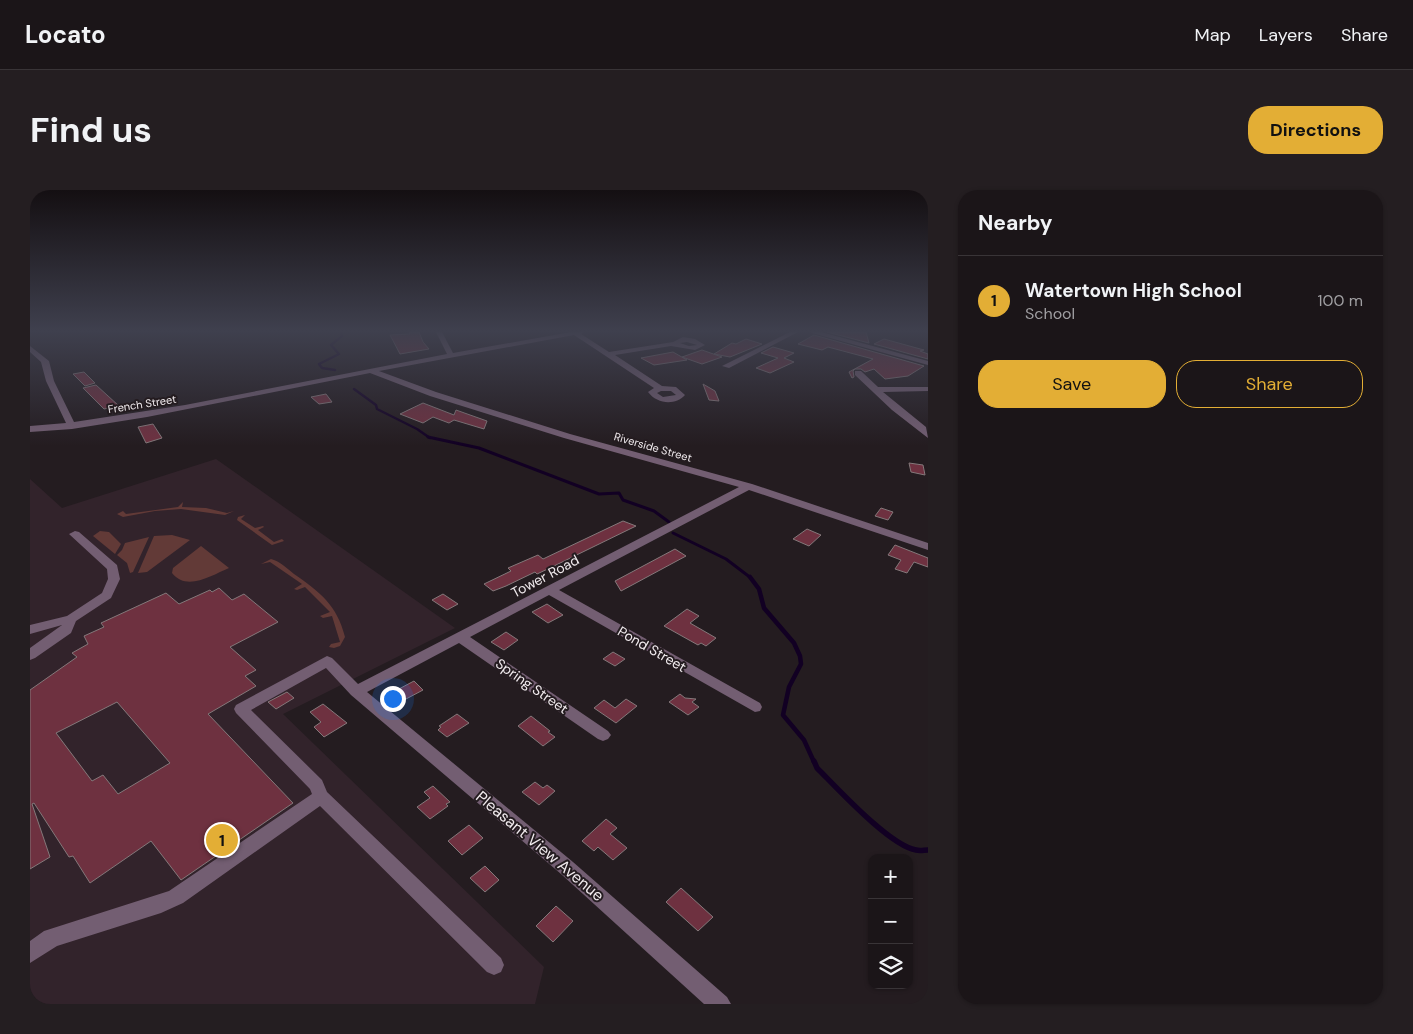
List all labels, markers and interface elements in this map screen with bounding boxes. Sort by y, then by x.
text: Locato [25,19,106,50]
text: Map [1195,23,1231,47]
text: Layers [1259,23,1313,47]
text: Share [1341,23,1388,47]
button: Directions [1248,106,1383,154]
text: Find us [30,107,152,153]
text: Nearby [978,209,1052,237]
text: Watertown High School [1025,278,1242,303]
text: 1 [991,290,997,311]
text: 100 m [1318,290,1363,311]
text: School [1025,303,1075,324]
button: Save [978,360,1166,408]
button: Share [1176,360,1363,408]
street label: French Street [107,392,177,416]
street label: Riverside Street [612,429,694,465]
street label: Tower Road [508,551,582,601]
street label: Pond Street [614,622,690,676]
street label: Spring Street [492,654,572,718]
your location [380,686,406,712]
street label: Pleasant View Avenue [471,786,609,906]
pin: 1 [206,821,238,859]
map controls [868,854,913,989]
button: + [868,854,913,899]
button: − [868,899,913,944]
button: layers [868,944,913,989]

